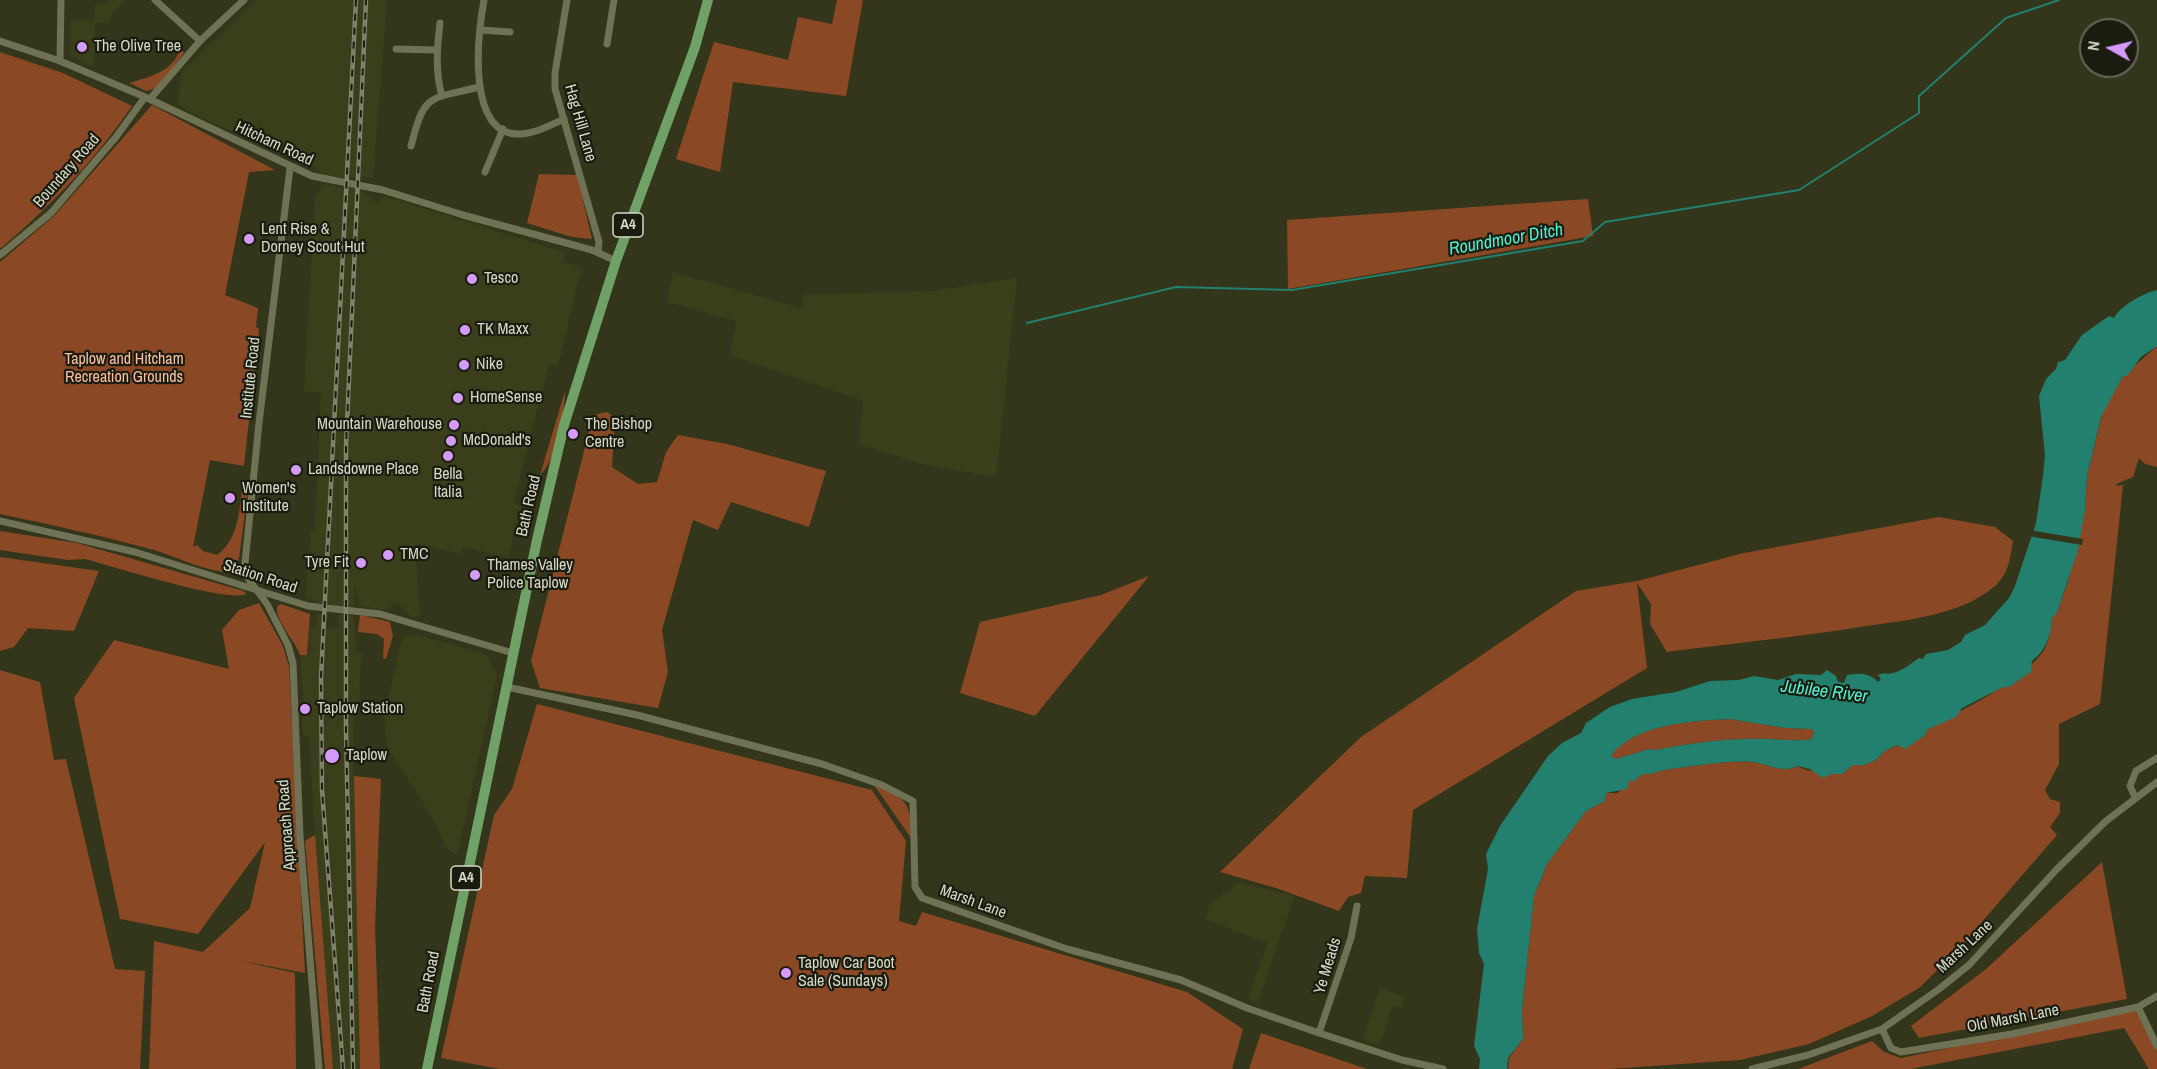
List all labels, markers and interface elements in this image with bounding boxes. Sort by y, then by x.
north arrow [2079,18,2139,78]
place label: The Olive Tree [94,37,181,57]
marker: The Olive Tree [75,40,89,54]
text: N [2082,40,2105,52]
street label: Hag Hill Lane [560,82,600,164]
street label: Hitcham Road [232,118,316,170]
street label: Boundary Road [30,130,104,212]
road number: A4 [613,213,643,237]
water label: Roundmoor Ditch [1447,219,1565,261]
place label: Lent Rise & Dorney Scout Hut [261,220,365,258]
marker: Lent Rise & Dorney Scout Hut [242,232,256,246]
place label: Tesco [484,269,518,289]
marker: Tesco [465,272,479,286]
place label: TK Maxx [477,320,529,340]
marker: TK Maxx [458,323,472,337]
street label: Institute Road [237,336,265,420]
park label: Taplow and Hitcham Recreation Grounds [64,350,184,388]
place label: Nike [476,355,503,375]
marker: Nike [457,358,471,372]
place label: HomeSense [470,388,542,408]
marker: HomeSense [451,391,465,405]
place label: Mountain Warehouse [317,415,442,435]
place label: The Bishop Centre [585,415,652,453]
marker: Mountain Warehouse [447,418,461,432]
marker: The Bishop Centre [566,427,580,441]
place label: McDonald's [463,431,531,451]
marker: McDonald's [444,434,458,448]
marker: Bella Italia [441,449,455,463]
place label: Landsdowne Place [308,460,419,480]
marker: Landsdowne Place [289,463,303,477]
place label: Bella Italia [433,465,463,503]
street label: Bath Road [513,474,545,538]
place label: Women's Institute [242,479,296,517]
marker: Women's Institute [223,491,237,505]
place label: TMC [400,545,428,565]
marker: TMC [381,548,395,562]
place label: Tyre Fit [305,553,349,573]
street label: Station Road [221,556,299,598]
marker: Tyre Fit [354,556,368,570]
place label: Thames Valley Police Taplow [487,556,573,594]
marker: Thames Valley Police Taplow [468,568,482,582]
water label: Jubilee River [1780,676,1868,708]
place label: Taplow Station [317,699,403,719]
marker: Taplow Station [298,702,312,716]
place label: Taplow [346,746,387,766]
marker: Taplow [323,747,341,765]
street label: Approach Road [274,779,300,871]
road number: A4 [451,866,481,890]
street label: Marsh Lane [937,881,1009,923]
street label: Marsh Lane [1933,916,1997,978]
street label: Ye Meads [1310,935,1346,997]
street label: Bath Road [414,950,444,1014]
place label: Taplow Car Boot Sale (Sundays) [798,954,895,992]
marker: Taplow Car Boot Sale (Sundays) [779,966,793,980]
street label: Old Marsh Lane [1965,1001,2061,1037]

